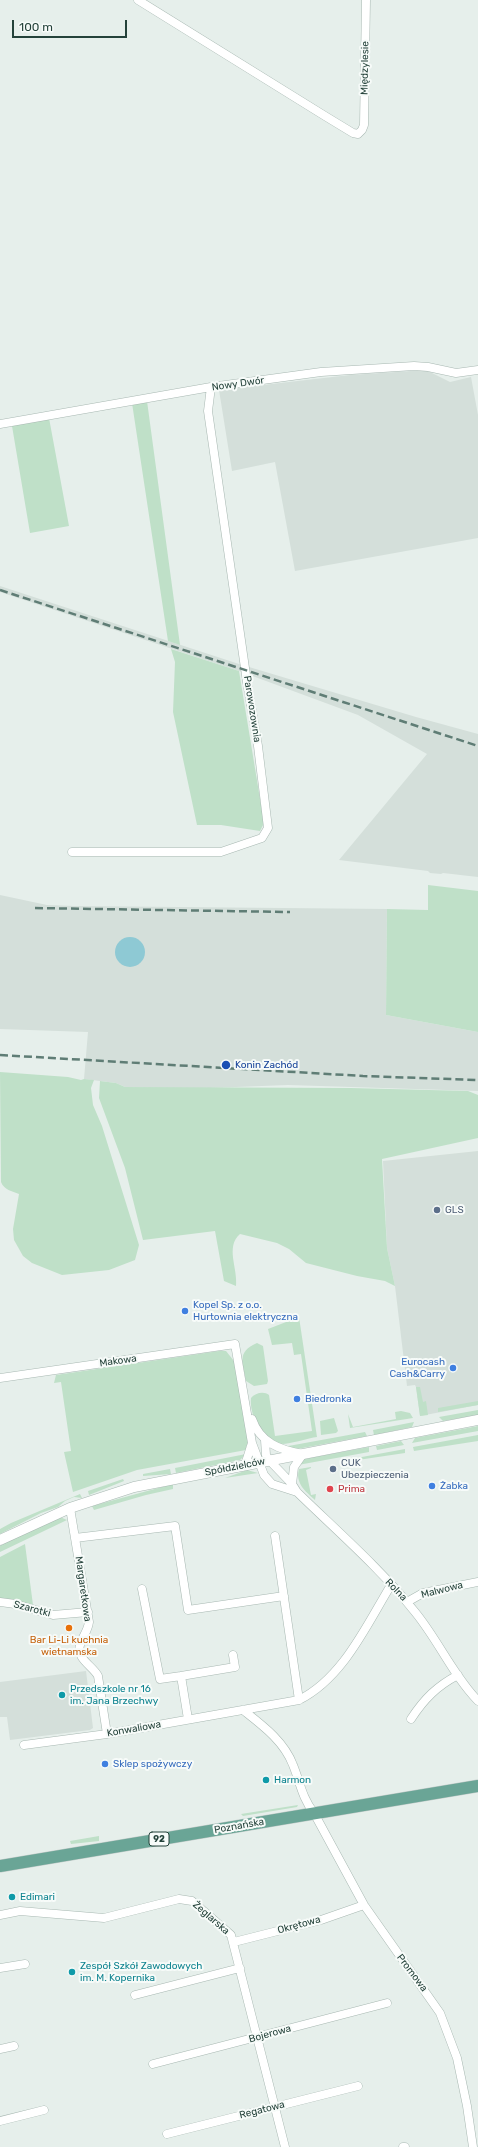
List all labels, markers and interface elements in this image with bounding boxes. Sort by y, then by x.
scale bar [14,12,129,38]
text: 100 m [19,20,53,34]
street label: Międzylesie [359,41,371,95]
street label: Nowy Dwór [211,374,265,394]
street label: Parowozownia [241,675,263,743]
marker: Konin Zachód [220,1059,232,1071]
place label: Konin Zachód [235,1059,298,1071]
place label: GLS [445,1204,464,1216]
marker: GLS [432,1205,442,1215]
place label: Kopel Sp. z o.o. Hurtownia elektryczna [193,1299,298,1322]
marker: Kopel Sp. z o.o. Hurtownia elektryczna [180,1306,190,1316]
street label: Makowa [99,1352,137,1370]
place label: Eurocash Cash&Carry [389,1356,445,1380]
marker: Eurocash Cash&Carry [448,1363,458,1373]
place label: Biedronka [305,1393,352,1405]
marker: Biedronka [292,1394,302,1404]
street label: Spółdzielców [204,1455,266,1479]
place label: CUK Ubezpieczenia [341,1457,409,1480]
marker: CUK Ubezpieczenia [328,1464,338,1474]
place label: Żabka [440,1480,468,1492]
marker: Żabka [427,1481,437,1491]
place label: Prima [338,1483,365,1495]
marker: Prima [325,1484,335,1494]
street label: Margaretkowa [72,1556,94,1622]
street label: Rolna [383,1576,409,1604]
street label: Malwowa [420,1579,464,1601]
street label: Szarotki [12,1598,52,1620]
marker: Bar Li-Li kuchnia wietnamska [64,1623,74,1633]
place label: Bar Li-Li kuchnia wietnamska [30,1634,108,1658]
place label: Przedszkole nr 16 im. Jana Brzechwy [70,1683,158,1706]
marker: Przedszkole nr 16 im. Jana Brzechwy [57,1690,67,1700]
street label: Konwaliowa [106,1718,162,1740]
place label: Sklep spożywczy [113,1758,192,1770]
marker: Sklep spożywczy [100,1759,110,1769]
place label: Harmon [274,1774,311,1786]
marker: Harmon [261,1775,271,1785]
street label: Poznańska [213,1816,265,1836]
road number: 92 [149,1832,169,1846]
place label: Edimari [20,1891,55,1903]
marker: Edimari [7,1892,17,1902]
street label: Żeglarska [190,1899,232,1937]
street label: Okrętowa [276,1913,322,1937]
street label: Promowa [394,1952,430,1994]
place label: Zespół Szkół Zawodowych im. M. Kopernika [80,1960,202,1984]
marker: Zespół Szkół Zawodowych im. M. Kopernika [67,1967,77,1977]
street label: Bojerowa [248,2023,292,2045]
street label: Regatowa [238,2099,286,2121]

